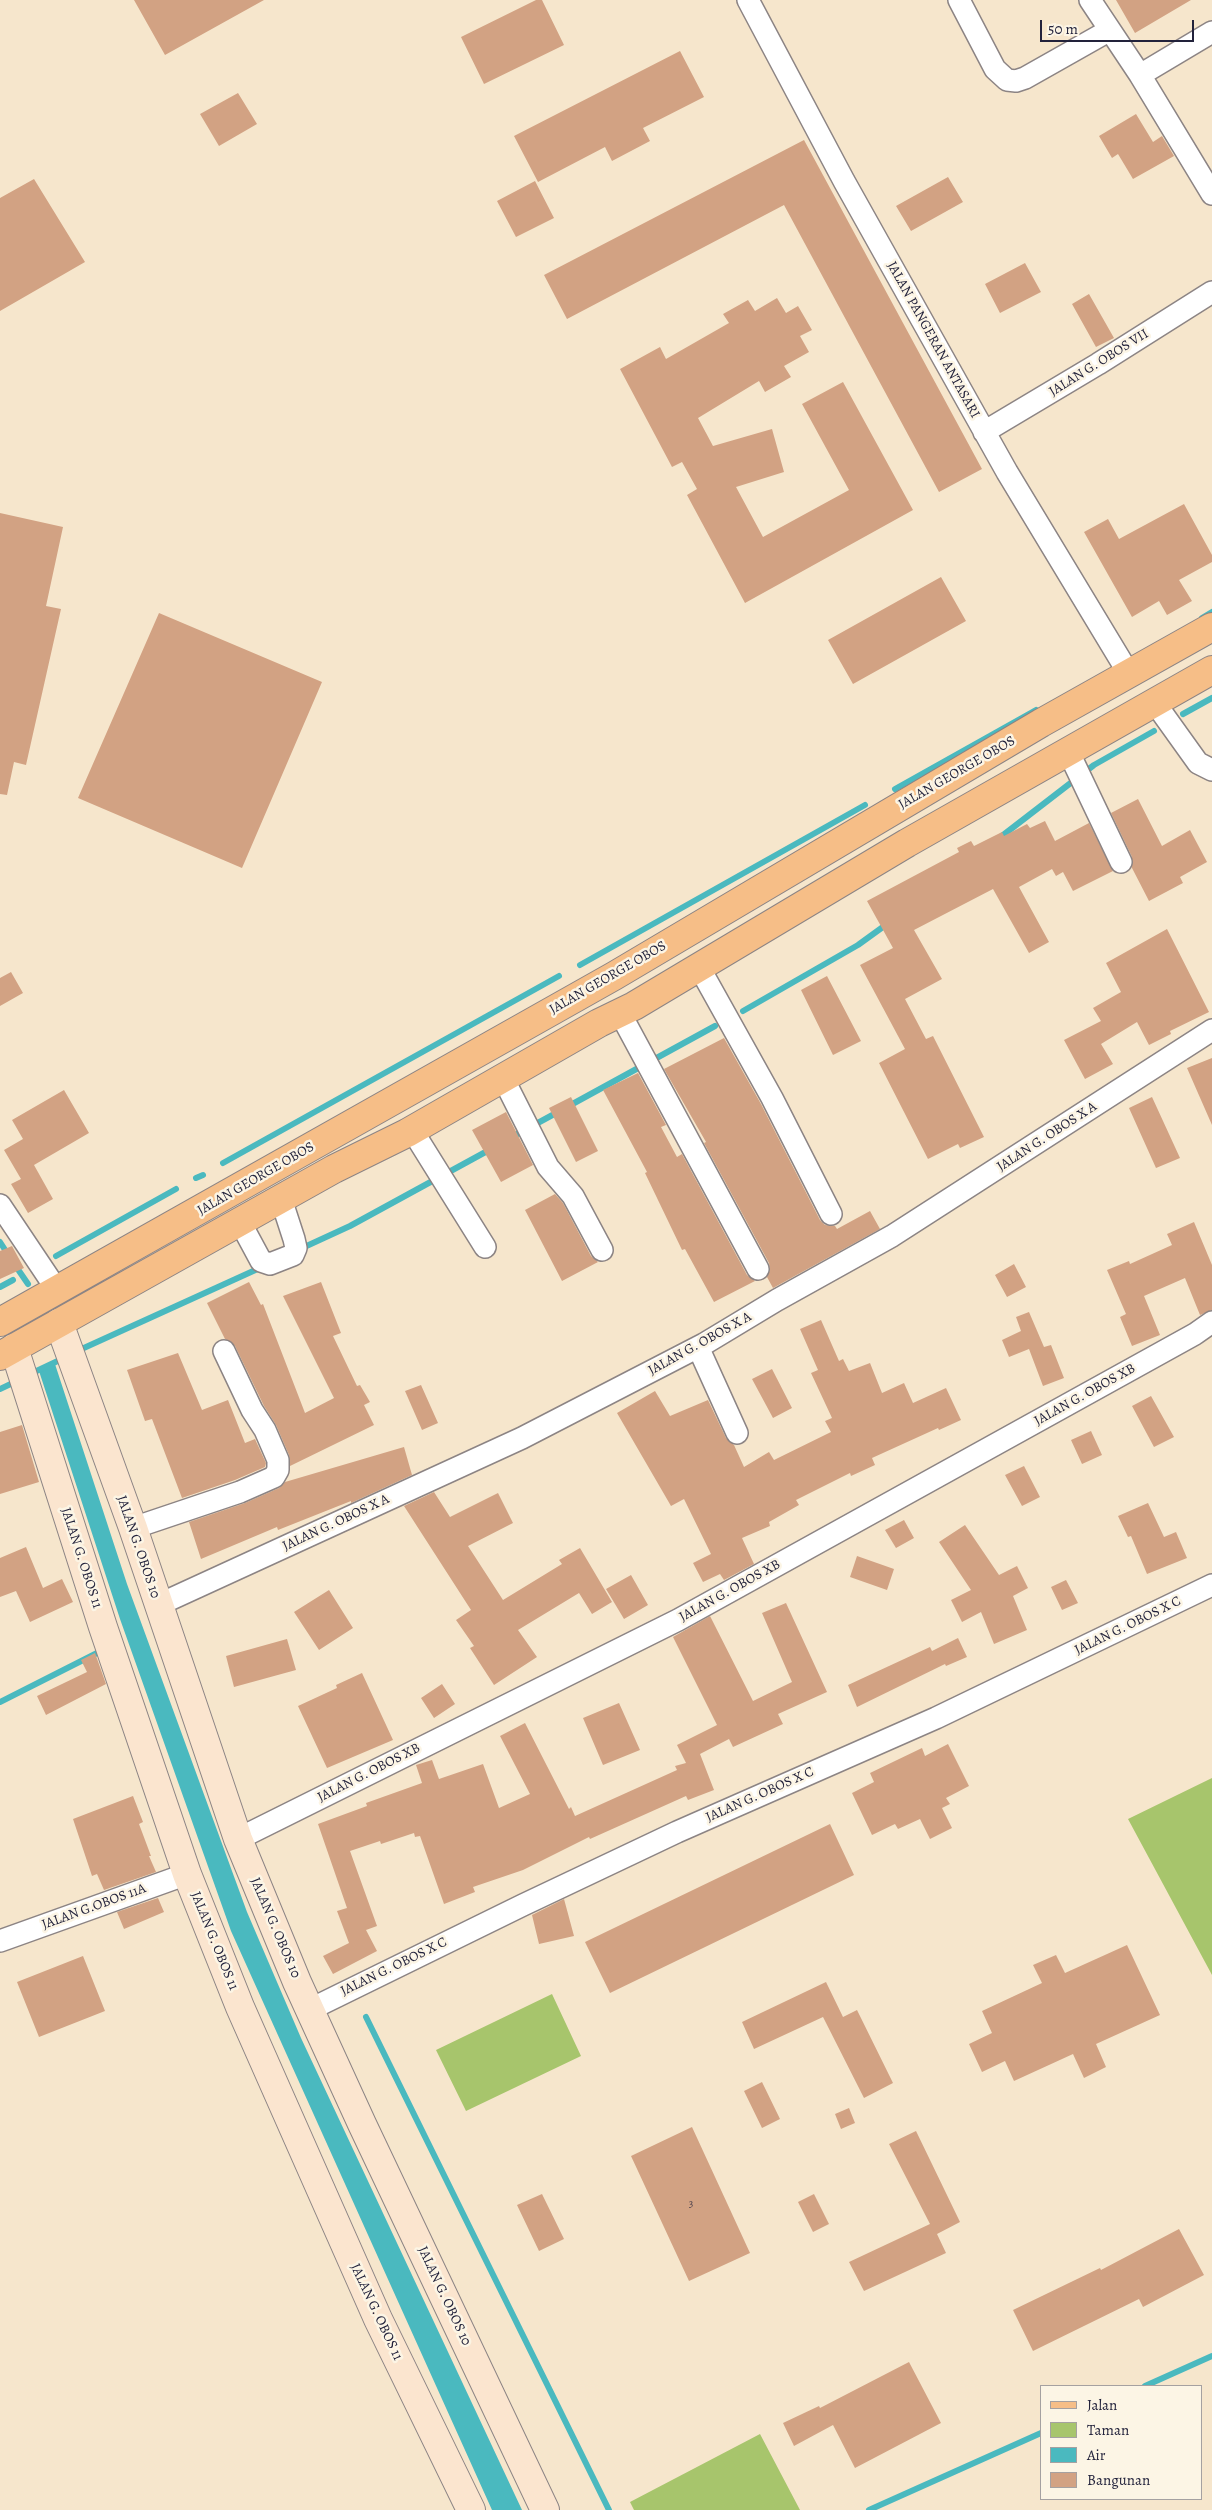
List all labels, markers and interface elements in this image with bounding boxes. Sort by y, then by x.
scale bar [1042,10,1196,42]
text: 50 m [1048,19,1078,39]
street label: JALAN PANGERAN ANTASARI [883,259,983,421]
street label: JALAN G. OBOS VII [1046,326,1152,400]
street label: JALAN GEORGE OBOS [896,733,1018,813]
street label: JALAN GEORGE OBOS [547,938,669,1018]
street label: JALAN G. OBOS X A [994,1098,1100,1176]
street label: JALAN GEORGE OBOS [195,1139,317,1219]
street label: JALAN G. OBOS X A [645,1309,755,1379]
street label: JALAN G. OBOS XB [1032,1360,1138,1430]
street label: JALAN G. OBOS X A [280,1491,392,1555]
street label: JALAN G. OBOS 10 [113,1493,163,1601]
street label: JALAN G. OBOS 11 [57,1505,105,1611]
street label: JALAN G. OBOS XB [677,1556,783,1626]
street label: JALAN G. OBOS X C [1072,1593,1184,1659]
street label: JALAN G. OBOS XB [315,1740,423,1806]
street label: JALAN G. OBOS X C [704,1764,816,1826]
street label: JALAN G. OBOS 10 [246,1875,304,1981]
street label: JALAN G.OBOS 11A [40,1880,148,1934]
street label: JALAN G. OBOS 11 [187,1889,241,1993]
street label: JALAN G. OBOS X C [338,1934,450,2000]
house number: 3 [689,2197,693,2211]
street label: JALAN G. OBOS 10 [414,2244,474,2348]
street label: JALAN G. OBOS 11 [346,2261,406,2363]
legend [1040,2385,1202,2500]
text: Jalan [1087,2395,1117,2415]
text: Taman [1087,2420,1129,2440]
text: Air [1087,2445,1105,2465]
text: Bangunan [1087,2470,1150,2490]

